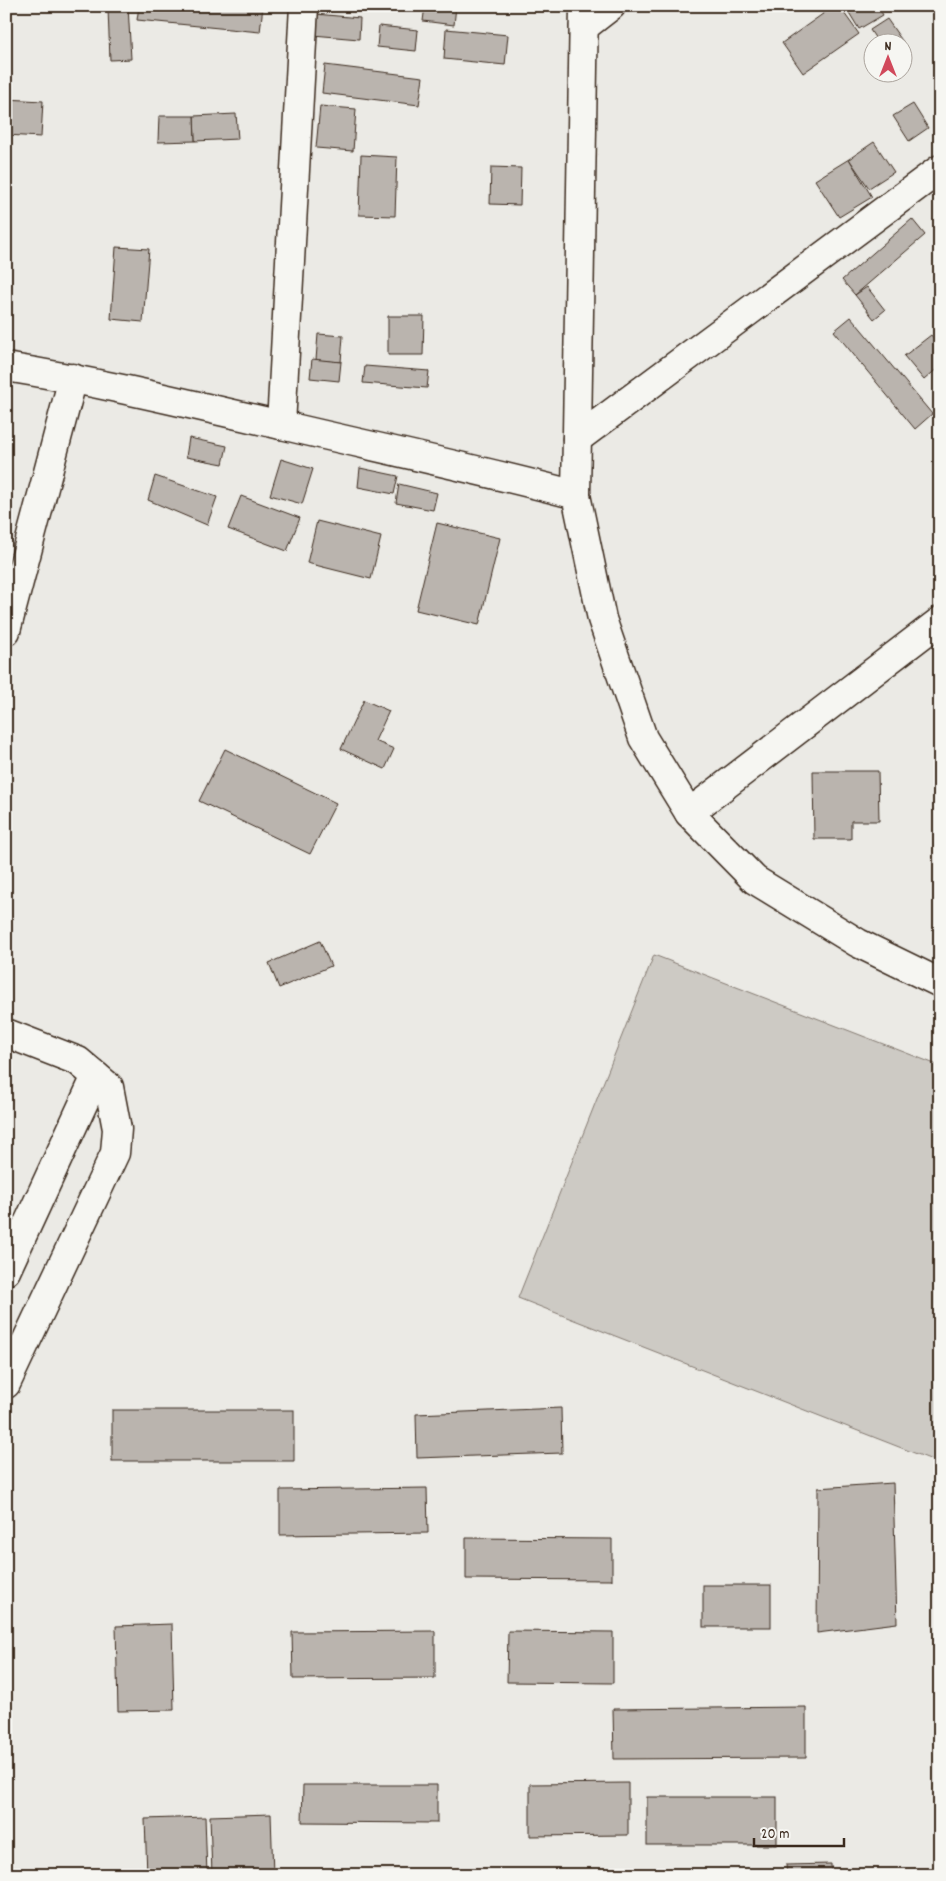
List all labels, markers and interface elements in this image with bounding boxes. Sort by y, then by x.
north arrow [864,32,914,82]
text: N [885,37,892,57]
scale bar [754,1816,844,1848]
text: 20 m [761,1824,789,1846]

